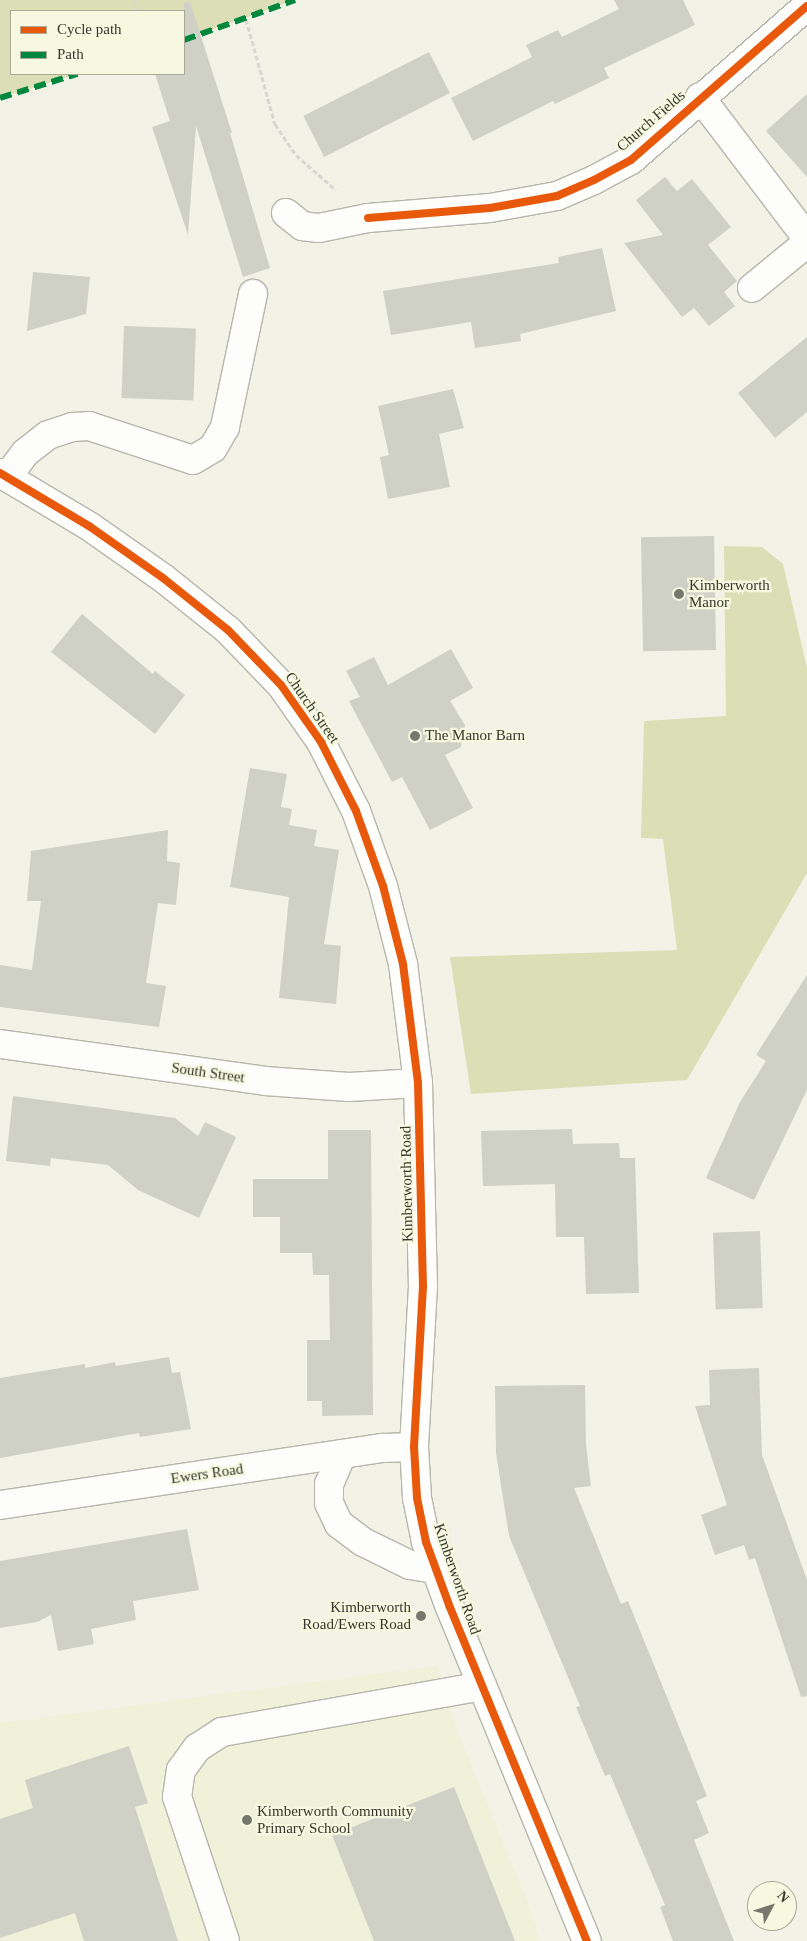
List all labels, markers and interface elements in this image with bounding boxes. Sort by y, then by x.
legend [10,10,185,75]
text: Cycle path [57,21,122,37]
text: Path [57,46,84,62]
street label: Church Fields [613,86,689,156]
place label: Kimberworth Manor [689,576,770,611]
marker: Kimberworth Manor [673,588,685,600]
street label: Church Street [281,669,343,747]
place label: The Manor Barn [425,727,525,745]
marker: The Manor Barn [409,730,421,742]
street label: South Street [170,1059,246,1087]
street label: Kimberworth Road [397,1126,417,1242]
street label: Ewers Road [170,1460,244,1488]
street label: Kimberworth Road [430,1521,484,1637]
place label: Kimberworth Road/Ewers Road [302,1598,411,1633]
marker: Kimberworth Road/Ewers Road [415,1610,427,1622]
place label: Kimberworth Community Primary School [257,1802,413,1837]
marker: Kimberworth Community Primary School [241,1814,253,1826]
north arrow [747,1881,797,1931]
text: N [774,1888,792,1905]

